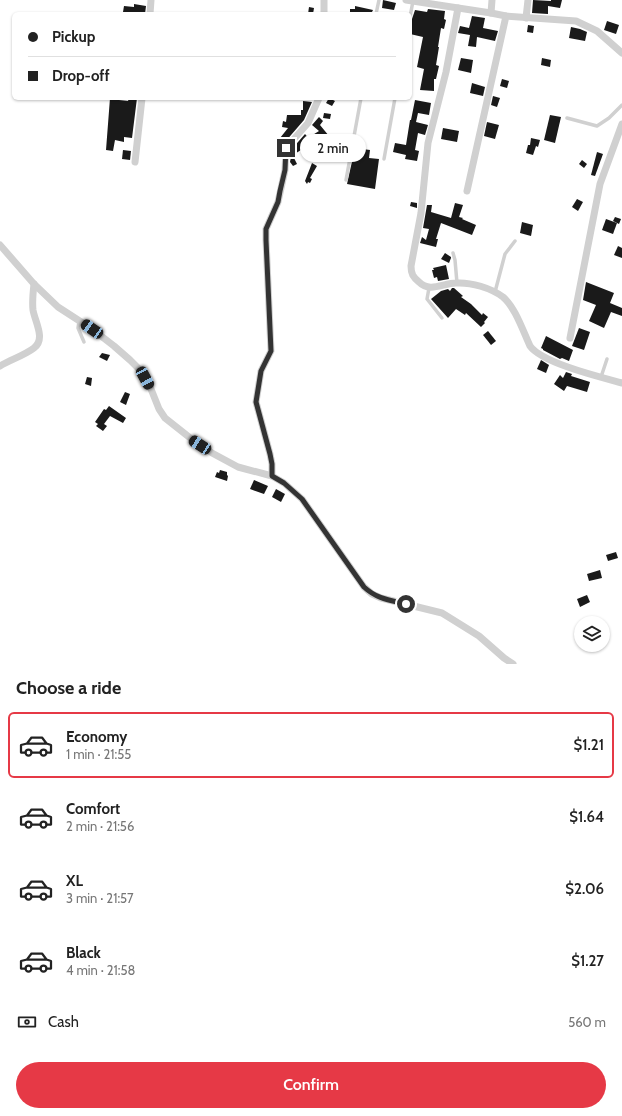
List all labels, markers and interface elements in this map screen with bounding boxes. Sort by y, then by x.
text: Pickup [52,28,95,46]
text: Drop-off [52,67,110,85]
callout: 2 min [300,134,366,162]
route end [277,139,295,157]
text: 2 min [317,140,349,156]
car [79,317,105,341]
car [134,365,156,391]
car [187,433,213,457]
route start [397,595,415,613]
map controls [574,616,610,652]
button: layers [574,616,610,652]
text: Choose a ride [16,677,121,699]
icon: car [18,727,54,763]
text: Economy [66,728,127,746]
text: $1.21 [574,736,604,754]
text: 1 min · 21:55 [66,746,131,762]
icon: car [18,799,54,835]
text: Comfort [66,800,120,818]
text: $1.64 [569,808,604,826]
text: 2 min · 21:56 [66,818,134,834]
icon: car [18,871,54,907]
text: XL [66,872,83,890]
text: $2.06 [565,880,604,898]
text: 3 min · 21:57 [66,890,134,906]
icon: car [18,943,54,979]
text: Black [66,944,101,962]
text: $1.27 [571,952,604,970]
text: 4 min · 21:58 [66,962,135,978]
icon: cash [16,1011,38,1033]
text: Cash [48,1013,79,1031]
text: 560 m [568,1014,606,1030]
button: Confirm [16,1062,606,1108]

